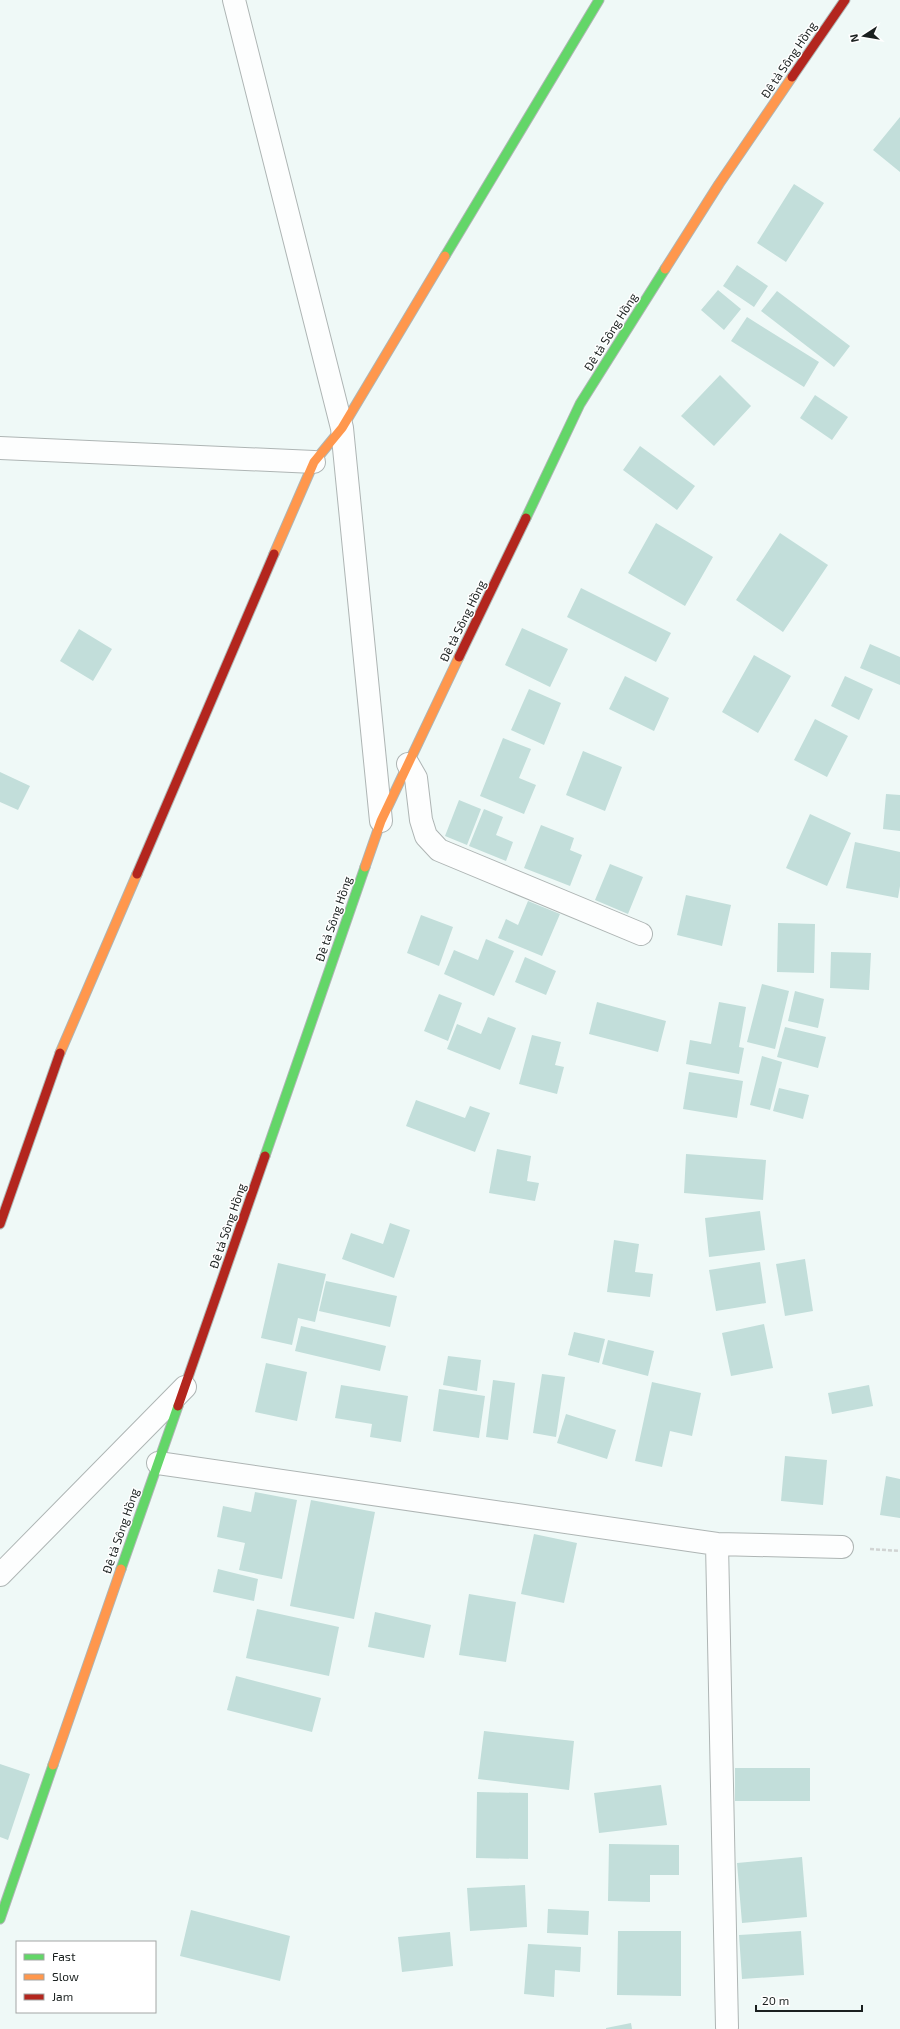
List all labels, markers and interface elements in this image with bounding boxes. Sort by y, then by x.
north arrow [844,16,884,56]
street label: Đê tả Sông Hồng [757,18,819,100]
text: N [847,33,861,43]
street label: Đê tả Sông Hồng [581,290,640,373]
street label: Đê tả Sông Hồng [436,577,488,664]
street label: Đê tả Sông Hồng [312,874,354,963]
street label: Đê tả Sông Hồng [206,1181,248,1270]
street label: Đê tả Sông Hồng [99,1486,141,1575]
legend [16,1941,156,2013]
text: Fast [52,1949,76,1963]
text: Slow [52,1969,79,1983]
scale bar [756,1987,862,2013]
text: Jam [52,1989,73,2003]
text: 20 m [762,1993,789,2007]

